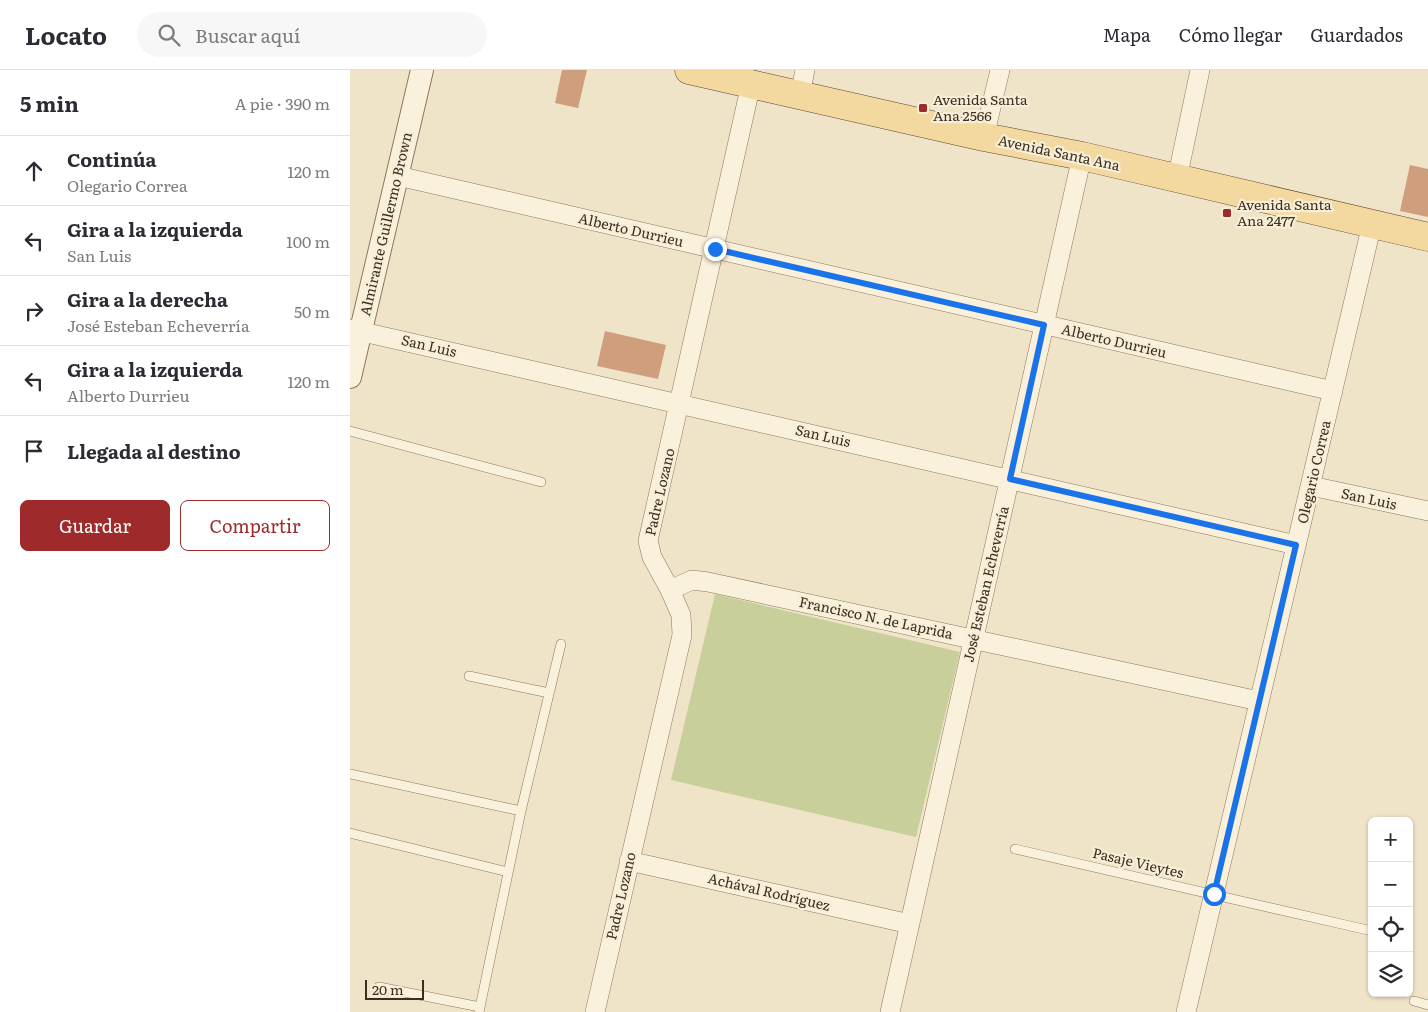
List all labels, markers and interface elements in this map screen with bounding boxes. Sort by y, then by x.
search box [137,12,487,57]
text: Locato [25,17,107,52]
icon: search [155,21,183,49]
text: Buscar aquí [195,21,300,49]
text: Mapa [1103,21,1151,48]
text: Cómo llegar [1179,21,1282,48]
text: Guardados [1310,21,1403,48]
text: 5 min [20,87,79,118]
place label: Avenida Santa Ana 2566 [933,89,1028,125]
text: A pie · 390 m [235,91,330,115]
marker: Avenida Santa Ana 2566 [917,102,929,114]
street label: Avenida Santa Ana [996,129,1122,175]
street label: Almirante Guillermo Brown [354,130,416,318]
text: Continúa [67,145,157,173]
icon: ahead [20,157,48,185]
text: 120 m [287,159,330,183]
text: Olegario Correa [67,173,188,197]
place label: Avenida Santa Ana 2477 [1237,194,1332,230]
street label: Alberto Durrieu [577,207,686,251]
marker: Avenida Santa Ana 2477 [1221,207,1233,219]
text: Gira a la izquierda [67,215,243,243]
icon: left [20,227,48,255]
text: 100 m [286,229,330,253]
route end [704,238,727,261]
text: San Luis [67,243,131,267]
text: Gira a la derecha [67,285,228,313]
icon: right [20,297,48,325]
text: 50 m [294,299,330,323]
text: José Esteban Echeverría [67,313,250,337]
street label: Alberto Durrieu [1060,318,1169,362]
street label: San Luis [400,329,459,361]
text: Gira a la izquierda [67,355,243,383]
icon: left [20,367,48,395]
text: 120 m [287,369,330,393]
text: Alberto Durrieu [67,383,190,407]
street label: Olegario Correa [1291,418,1335,525]
street label: San Luis [794,419,853,451]
icon: arrive [20,437,48,465]
text: Llegada al destino [67,437,241,465]
street label: Padre Lozano [639,446,679,538]
street label: San Luis [1340,482,1399,514]
button: Guardar [20,500,170,551]
button: Compartir [180,500,330,551]
street label: José Esteban Echeverría [957,503,1013,664]
street label: Francisco N. de Laprida [797,591,956,643]
map controls [1368,817,1413,997]
button: + [1368,817,1413,862]
street label: Pasaje Vieytes [1091,842,1186,882]
street label: Padre Lozano [600,850,640,942]
button: − [1368,862,1413,907]
street label: Achával Rodríguez [706,867,832,915]
route start [1203,883,1226,906]
button: locate [1368,907,1413,952]
button: layers [1368,952,1413,997]
scale bar [365,977,424,1000]
text: 20 m [372,979,404,999]

